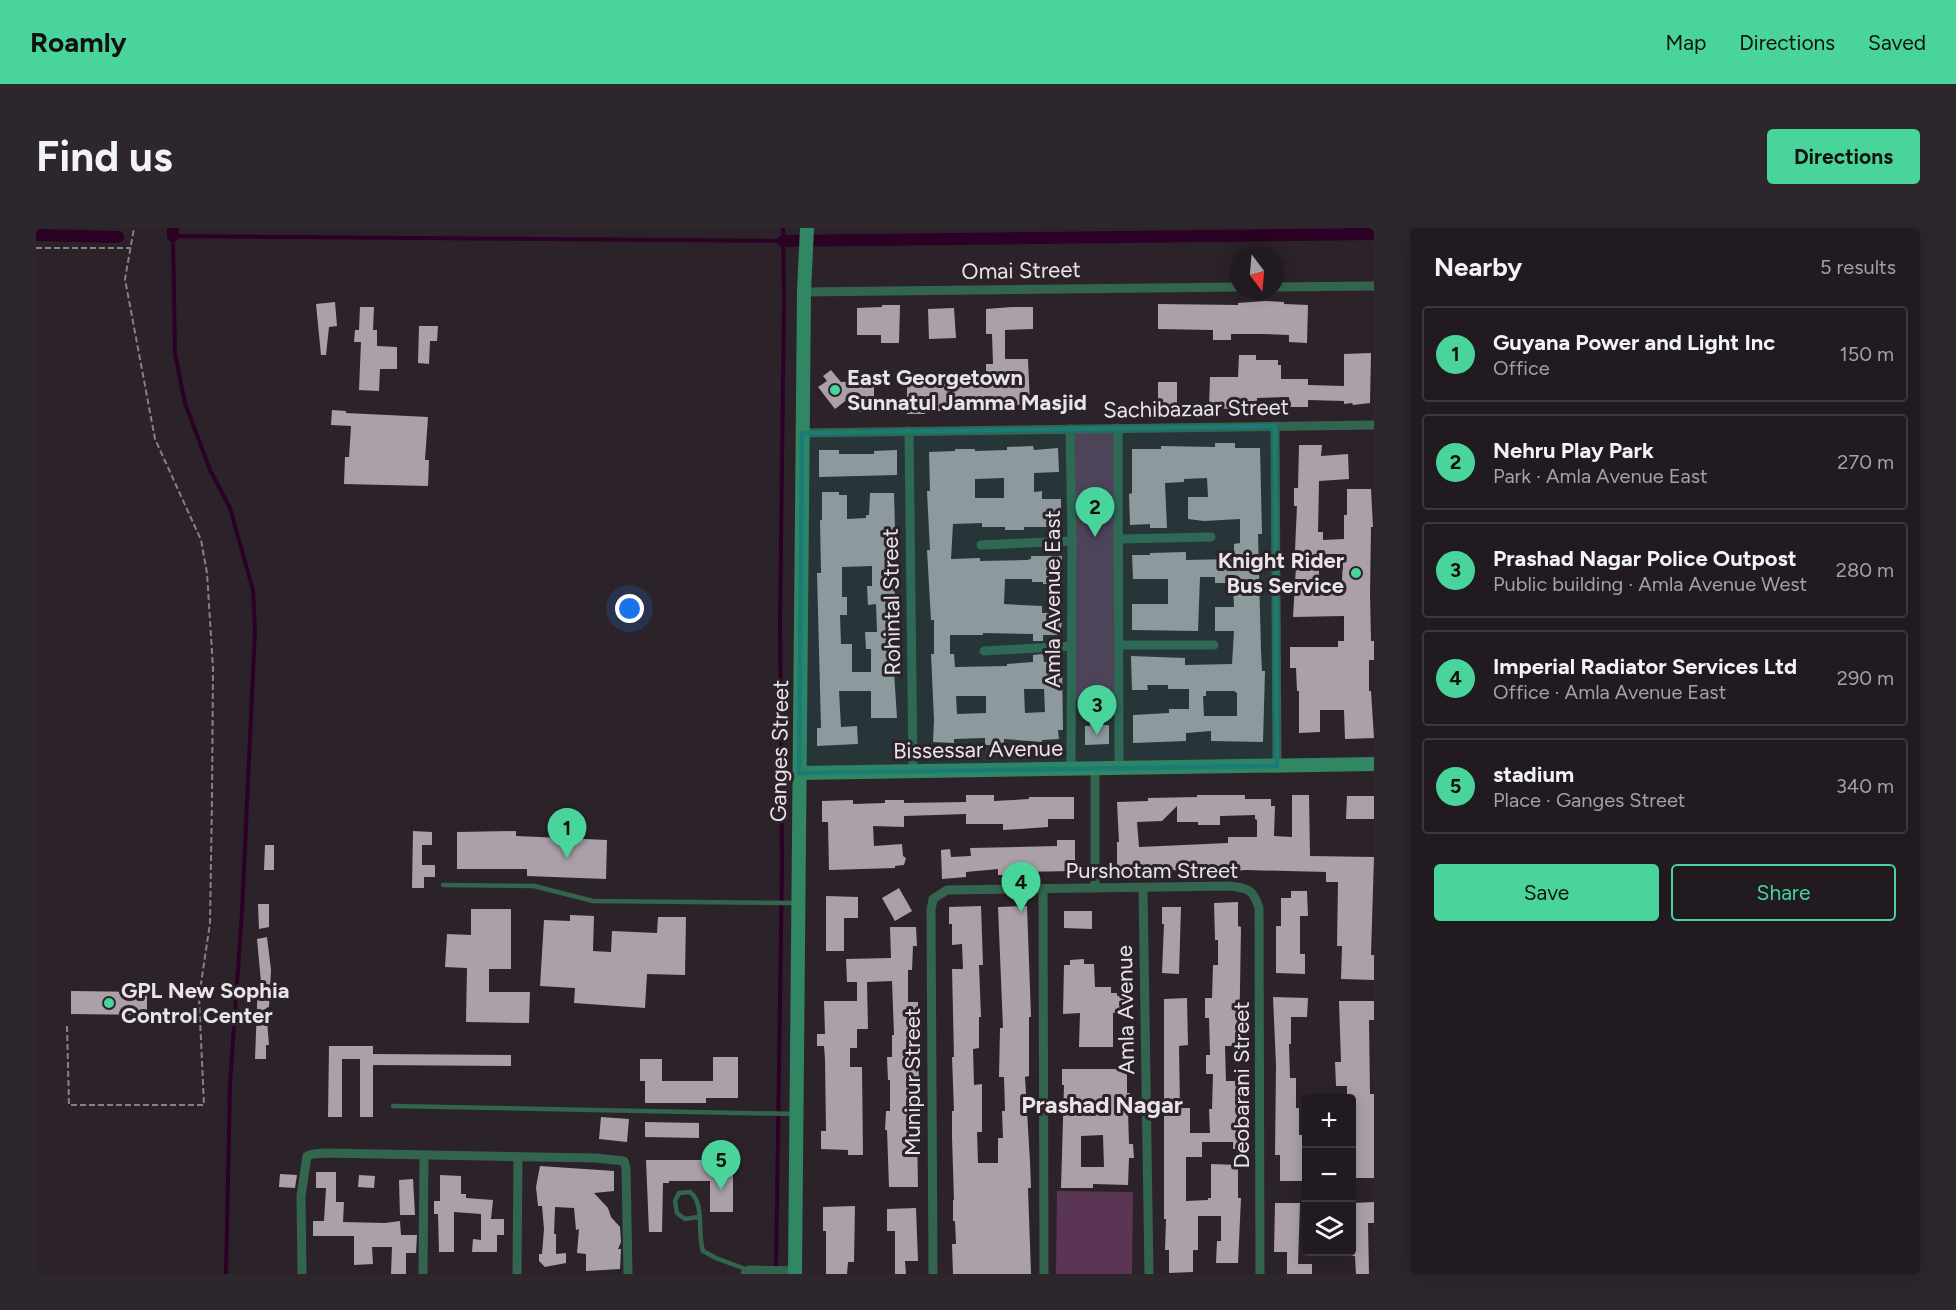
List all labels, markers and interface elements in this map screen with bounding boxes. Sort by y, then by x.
text: Roamly [30,25,127,59]
text: Map [1665,30,1706,55]
text: Directions [1739,30,1835,55]
text: Saved [1868,30,1926,55]
button: Directions [1767,129,1920,184]
text: Find us [36,131,173,182]
north arrow [1230,246,1284,300]
text: Nearby [1434,251,1522,283]
text: 5 results [1820,255,1896,279]
street label: Omai Street [961,256,1081,285]
text: Guyana Power and Light Inc [1493,329,1775,356]
text: 1 [1451,342,1460,366]
text: 150 m [1839,342,1894,366]
text: Office [1493,356,1550,380]
place label: East Georgetown Sunnatul Jamma Masjid [847,364,1087,416]
marker: East Georgetown Sunnatul Jamma Masjid [828,383,842,397]
street label: Sachibazaar Street [1103,393,1289,424]
text: Nehru Play Park [1493,437,1654,464]
text: 2 [1450,450,1461,474]
text: 270 m [1837,450,1894,474]
text: Park · Amla Avenue East [1493,464,1708,488]
pin: 2 [1076,488,1114,537]
street label: Amla Avenue East [1039,510,1066,688]
street label: Rohintal Street [877,528,906,676]
text: Prashad Nagar Police Outpost [1493,545,1797,572]
place label: Knight Rider Bus Service [1218,547,1345,599]
text: 3 [1450,558,1461,582]
text: 280 m [1836,558,1894,582]
marker: Knight Rider Bus Service [1349,566,1363,580]
text: Public building · Amla Avenue West [1493,572,1807,596]
your location [615,594,644,623]
text: Imperial Radiator Services Ltd [1493,653,1797,680]
text: 4 [1449,666,1462,690]
text: 290 m [1837,666,1894,690]
street label: Ganges Street [765,680,794,822]
text: Office · Amla Avenue East [1493,680,1726,704]
pin: 3 [1078,686,1116,735]
street label: Bissessar Avenue [893,735,1063,764]
text: stadium [1493,761,1574,788]
text: 5 [1450,774,1461,798]
text: 340 m [1836,774,1894,798]
text: Place · Ganges Street [1493,788,1685,812]
pin: 1 [548,808,586,858]
street label: Purshotam Street [1066,857,1238,884]
pin: 4 [1002,862,1040,912]
button: Save [1434,864,1659,921]
button: Share [1671,864,1896,921]
street label: Amla Avenue [1111,945,1140,1075]
place label: GPL New Sophia Control Center [121,977,289,1029]
marker: GPL New Sophia Control Center [102,996,116,1010]
street label: Deobarani Street [1228,1001,1255,1169]
street label: Munipur Street [899,1008,926,1156]
district label: Prashad Nagar [1021,1090,1183,1119]
map controls [1302,1094,1356,1256]
button: + [1302,1094,1356,1148]
pin: 5 [702,1140,740,1190]
button: − [1302,1148,1356,1202]
button: layers [1302,1202,1356,1256]

